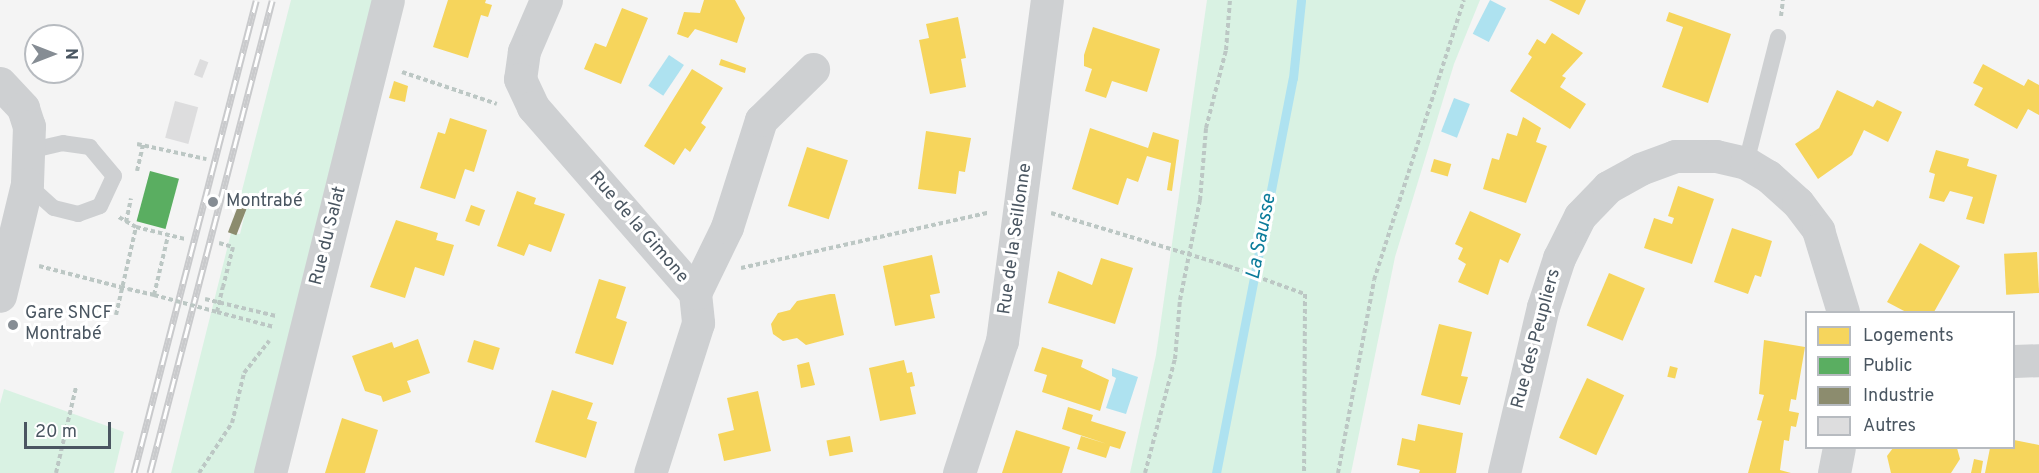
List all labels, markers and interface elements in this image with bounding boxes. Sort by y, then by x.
north arrow [24,24,84,84]
text: N [60,48,80,60]
street label: Rue de la Seillonne [995,162,1037,316]
street label: Rue de la Gimone [584,168,692,288]
street label: Rue du Salat [306,184,352,288]
place label: Montrabé [226,191,303,213]
water label: La Sausse [1242,192,1282,282]
marker: Montrabé [204,193,222,211]
street label: Rue des Peupliers [1508,267,1566,411]
place label: Gare SNCF Montrabé [25,304,113,346]
legend [1805,311,2015,449]
marker: Gare SNCF Montrabé [6,318,20,332]
text: Logements [1863,325,1954,348]
text: Public [1863,355,1913,378]
text: Industrie [1863,385,1934,408]
scale bar [27,410,114,448]
text: Autres [1863,415,1916,438]
text: 20 m [35,421,77,444]

